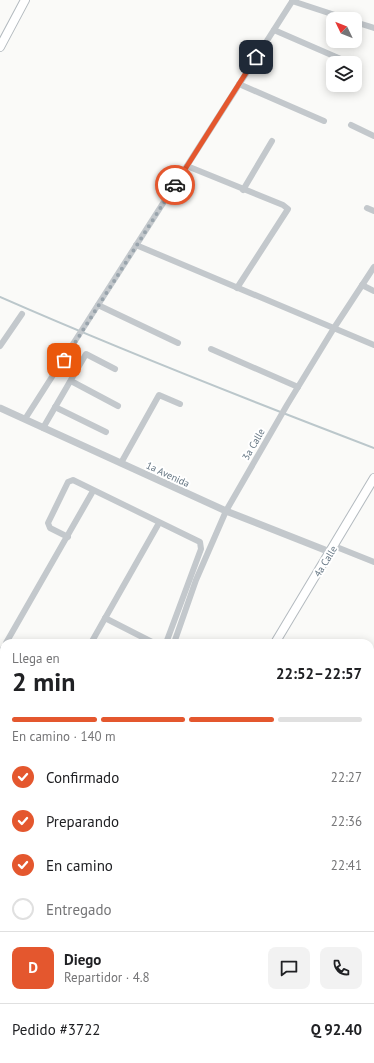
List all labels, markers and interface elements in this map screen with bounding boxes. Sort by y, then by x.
north arrow [326,12,362,48]
map controls [326,12,362,92]
pin [239,40,273,74]
icon: home [245,46,267,68]
button: layers [326,56,362,92]
courier [155,165,195,205]
icon: car [164,174,186,196]
pin [47,343,81,377]
icon: bag [53,349,75,371]
street label: 3a Calle [239,426,268,462]
street label: 1a Avenida [144,459,192,490]
street label: 4a Calle [311,543,340,579]
text: Llega en [12,650,60,667]
text: 22:52–22:57 [276,664,362,683]
text: 2 min [12,665,75,698]
text: En camino · 140 m [12,728,116,745]
icon: check [12,766,34,788]
text: Confirmado [46,768,119,787]
text: 22:27 [331,769,362,786]
icon: check [12,810,34,832]
text: Preparando [46,812,119,831]
text: 22:36 [331,813,362,830]
icon: check [12,854,34,876]
text: En camino [46,856,113,875]
text: 22:41 [331,857,362,874]
text: Entregado [46,900,112,919]
button: chat [268,947,310,989]
button: phone [320,947,362,989]
text: Diego [64,950,101,969]
text: D [28,958,38,977]
text: Repartidor · 4.8 [64,969,150,986]
text: Pedido #3722 [12,1020,101,1039]
text: Q 92.40 [311,1020,362,1039]

